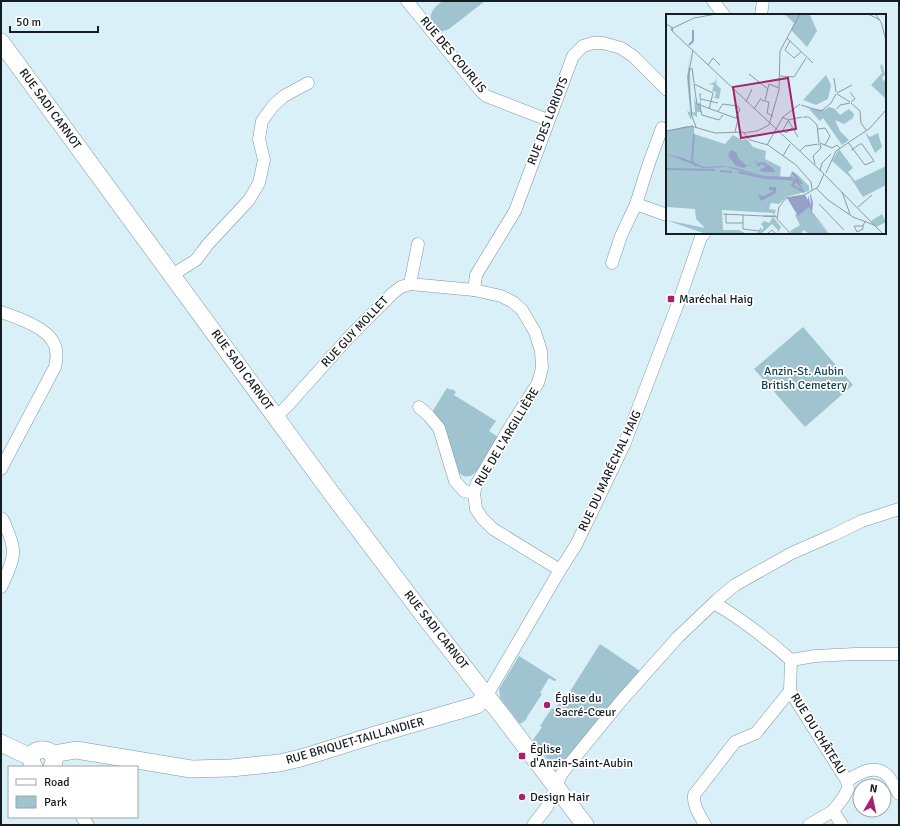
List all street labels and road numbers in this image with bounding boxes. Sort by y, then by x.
street label: RUE DES COURLIS [417,14,489,96]
street label: RUE SADI CARNOT [16,66,84,152]
street label: RUE DES LORIOTS [524,75,572,167]
street label: RUE GUY MOLLET [318,293,392,371]
street label: RUE SADI CARNOT [208,327,276,413]
street label: RUE DE L'ARGILLIÈRE [472,385,543,489]
street label: RUE DU MARÉCHAL HAIG [575,408,645,534]
street label: RUE SADI CARNOT [401,588,471,672]
street label: RUE DU CHÂTEAU [787,691,849,777]
street label: RUE BRIQUET-TAILLANDIER [284,714,426,768]

